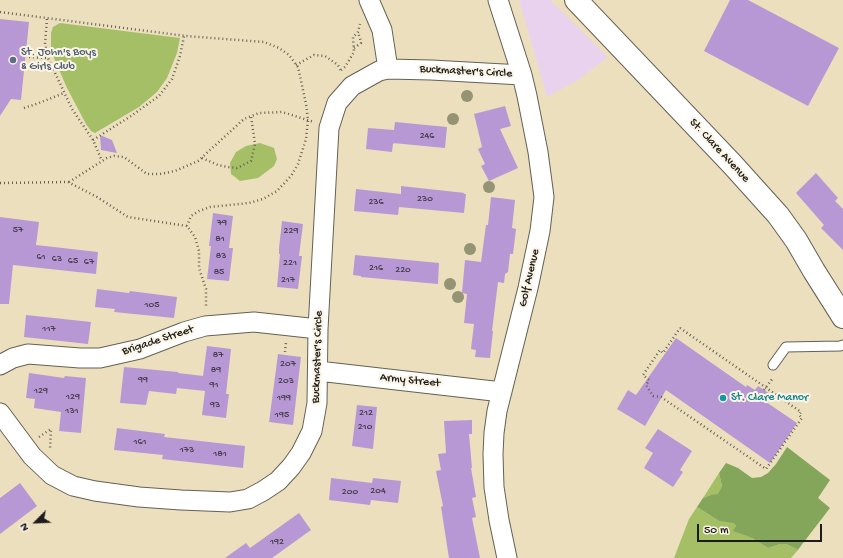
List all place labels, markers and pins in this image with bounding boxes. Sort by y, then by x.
place label: St. John's Boys & Girls Club [21,46,96,74]
marker: St. John's Boys & Girls Club [8,55,18,65]
place label: St. Clare Manor [731,391,808,405]
marker: St. Clare Manor [718,393,728,403]

